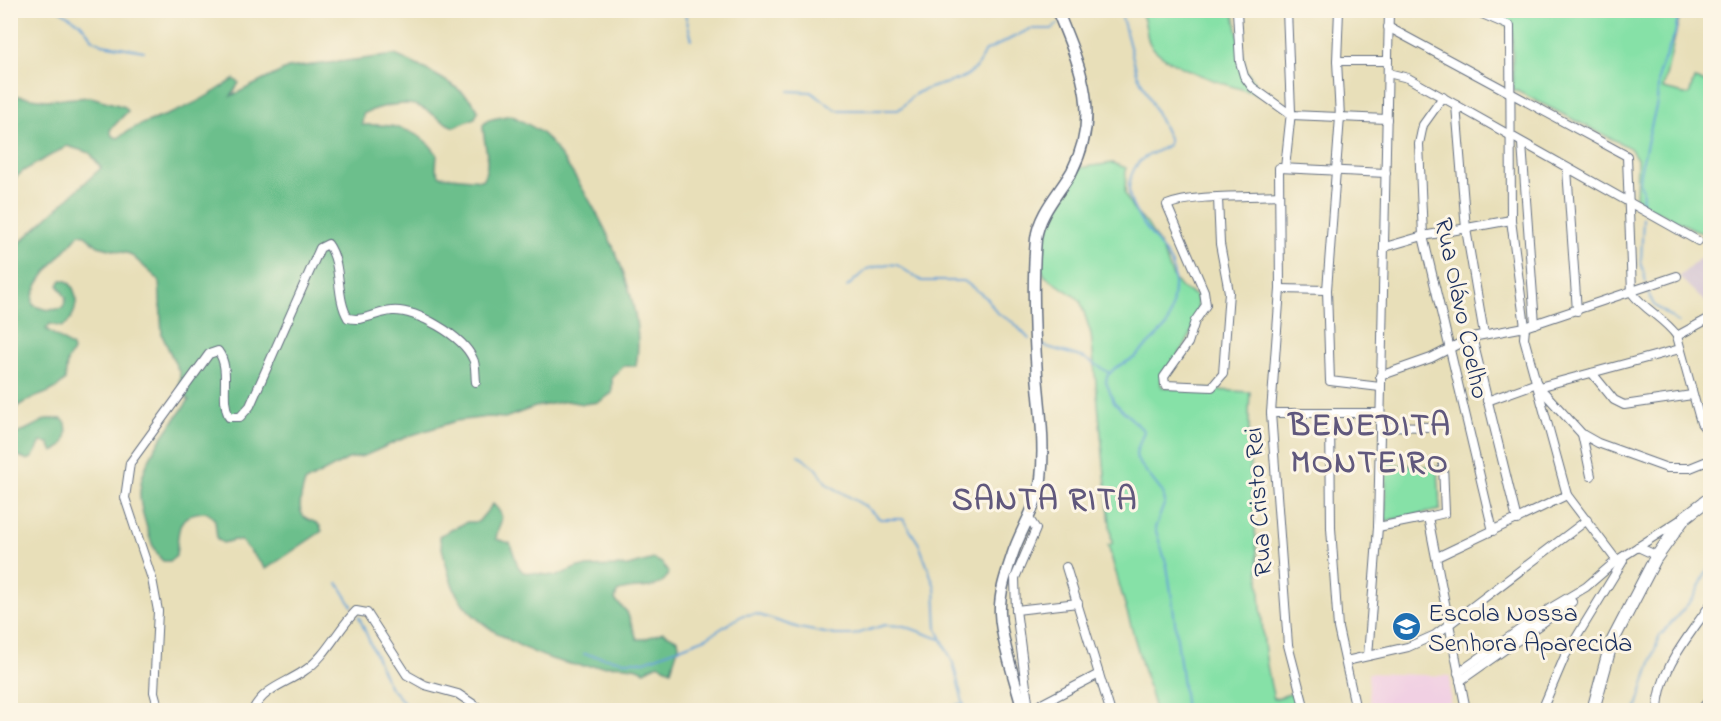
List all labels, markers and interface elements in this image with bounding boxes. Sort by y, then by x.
street label: Rua Olávo Coelho [1422,215,1498,403]
district label: BENEDITA MONTEIRO [1287,404,1451,488]
street label: Rua Cristo Rei [1236,426,1284,578]
district label: SANTA RITA [952,478,1138,525]
place label: Escola Nossa Senhora Aparecida [1428,596,1632,664]
school or university icon: Escola Nossa Senhora Aparecida [1391,611,1423,643]

